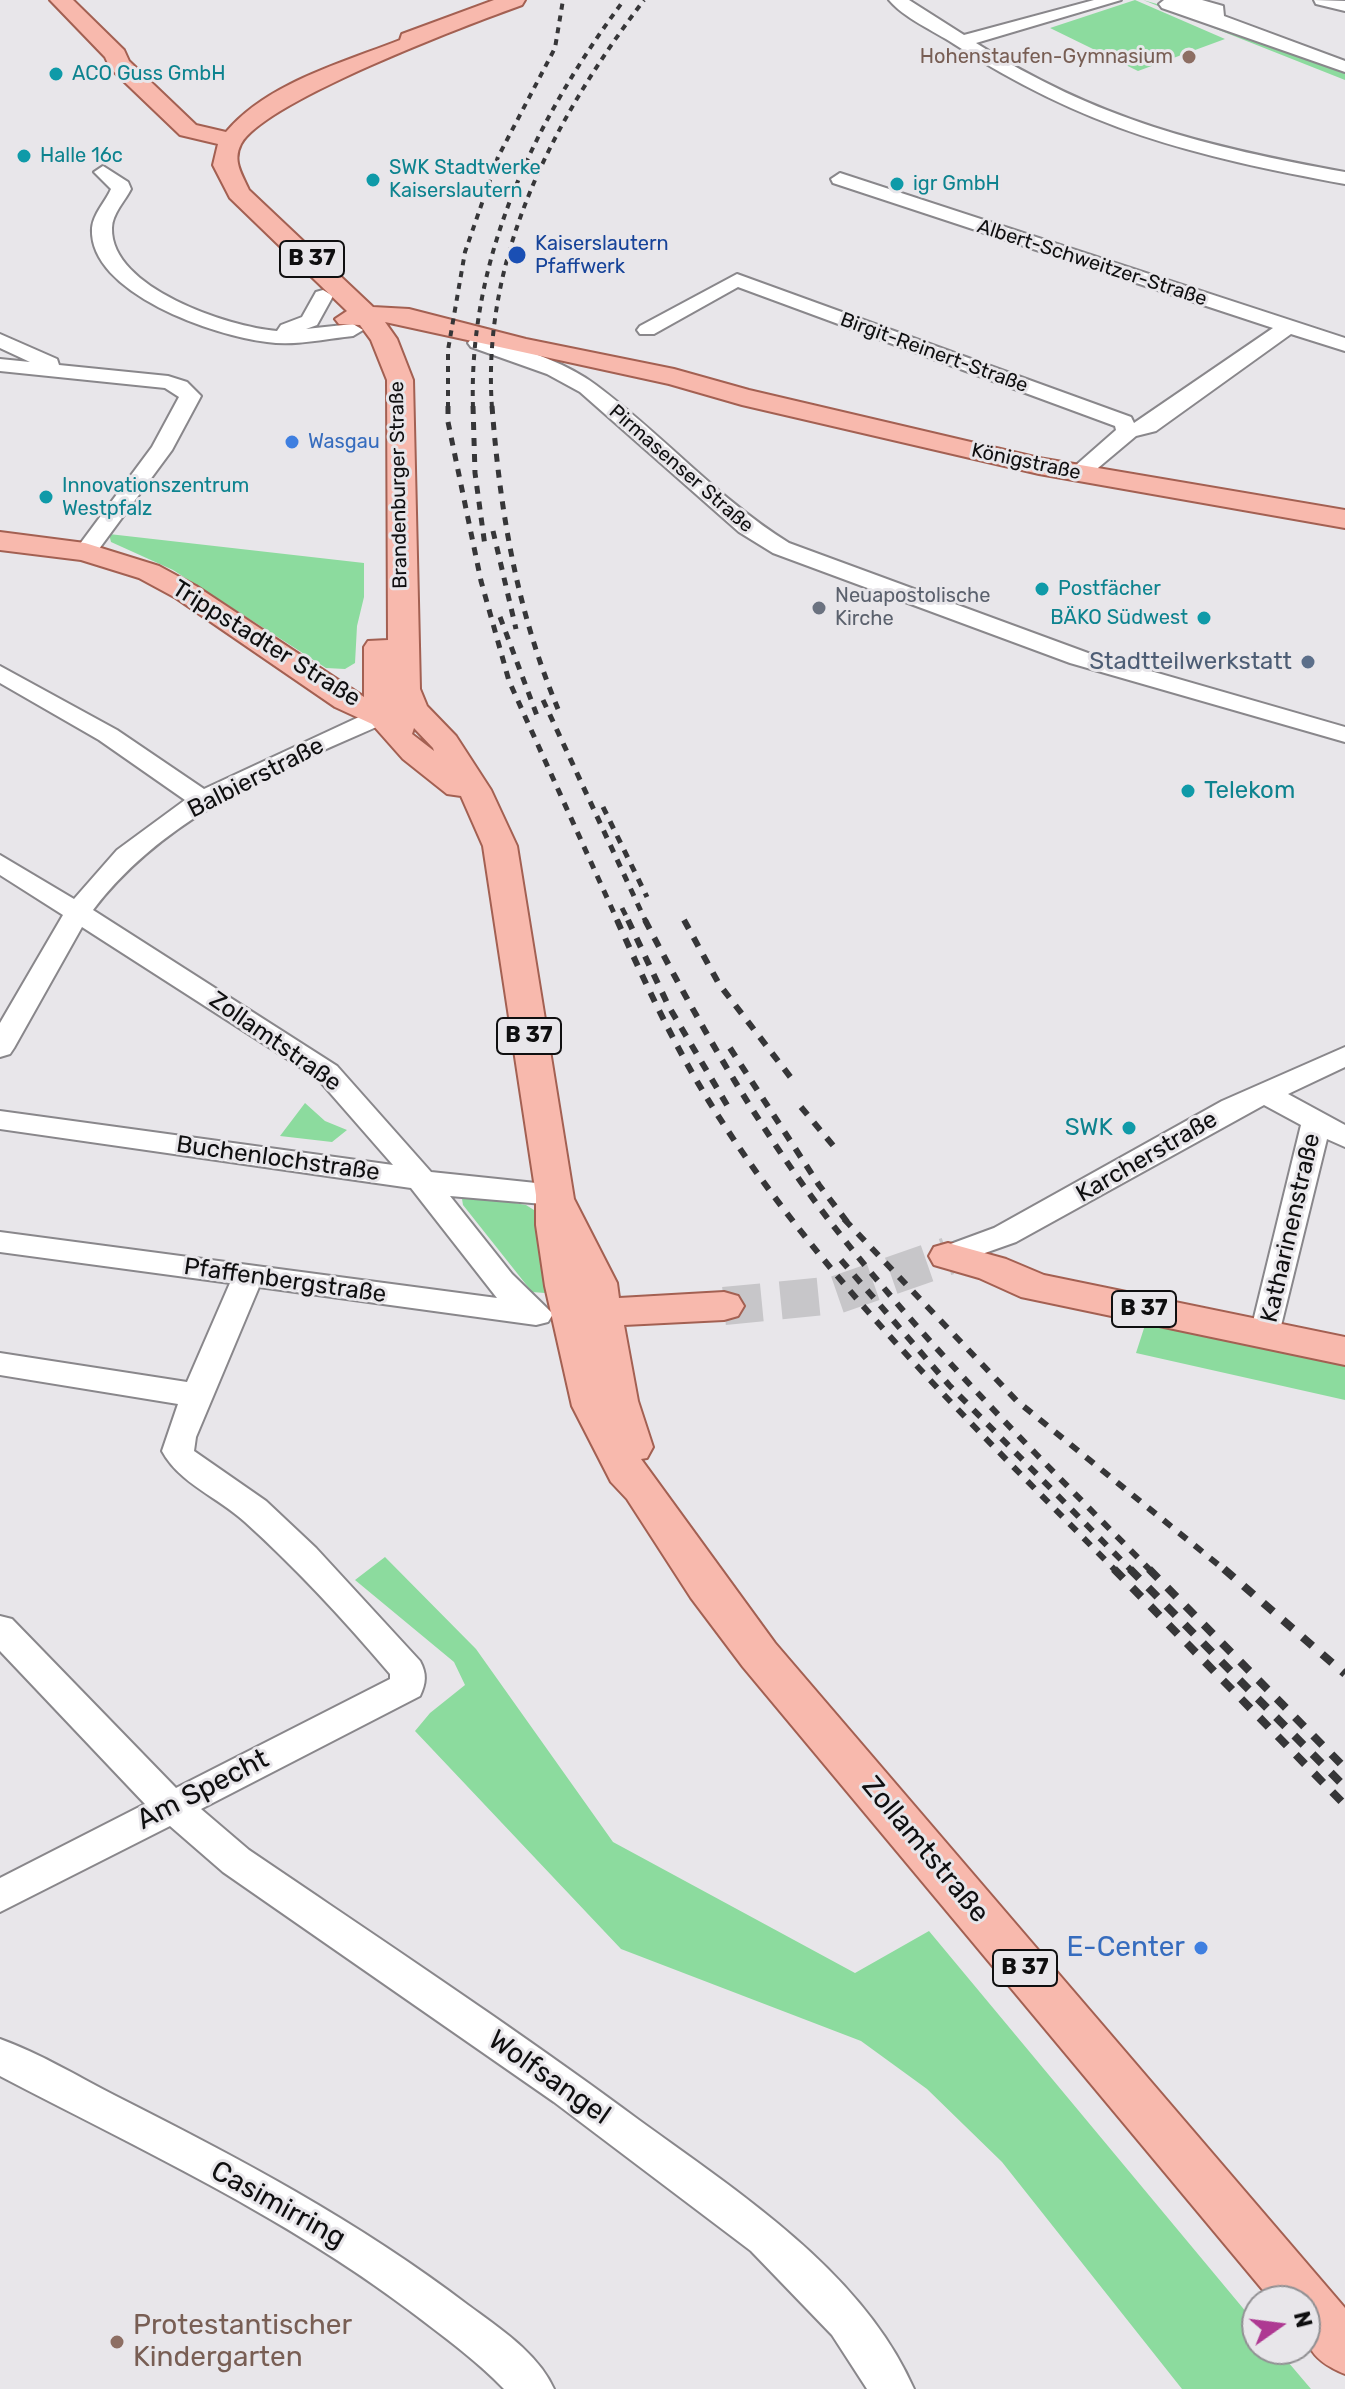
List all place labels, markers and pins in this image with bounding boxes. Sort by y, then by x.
place label: Hohenstaufen-Gymnasium [920,45,1173,69]
marker: Hohenstaufen-Gymnasium [1180,48,1198,66]
place label: ACO Guss GmbH [72,62,225,86]
marker: ACO Guss GmbH [47,65,65,83]
place label: Halle 16c [40,144,123,168]
marker: Halle 16c [15,147,33,165]
place label: SWK Stadtwerke Kaiserslautern [389,156,541,203]
marker: SWK Stadtwerke Kaiserslautern [364,171,382,189]
place label: igr GmbH [913,172,1000,196]
marker: igr GmbH [888,175,906,193]
place label: Kaiserslautern Pfaffwerk [535,232,669,279]
marker: Kaiserslautern Pfaffwerk [506,244,528,266]
place label: Wasgau [308,430,380,454]
marker: Wasgau [283,433,301,451]
place label: Innovationszentrum Westpfalz [62,474,249,521]
marker: Innovationszentrum Westpfalz [37,488,55,506]
place label: Postfächer [1058,577,1161,601]
marker: Postfächer [1033,580,1051,598]
place label: Neuapostolische Kirche [835,584,990,631]
marker: Neuapostolische Kirche [810,599,828,617]
place label: BÄKO Südwest [1050,606,1188,630]
marker: BÄKO Südwest [1195,609,1213,627]
place label: Stadtteilwerkstatt [1089,648,1292,676]
marker: Stadtteilwerkstatt [1299,653,1317,671]
place label: Telekom [1204,777,1295,805]
marker: Telekom [1179,782,1197,800]
place label: SWK [1065,1114,1113,1142]
marker: SWK [1120,1119,1138,1137]
place label: E-Center [1067,1931,1185,1965]
marker: E-Center [1192,1939,1210,1957]
place label: Protestantischer Kindergarten [133,2309,352,2375]
marker: Protestantischer Kindergarten [108,2333,126,2351]

